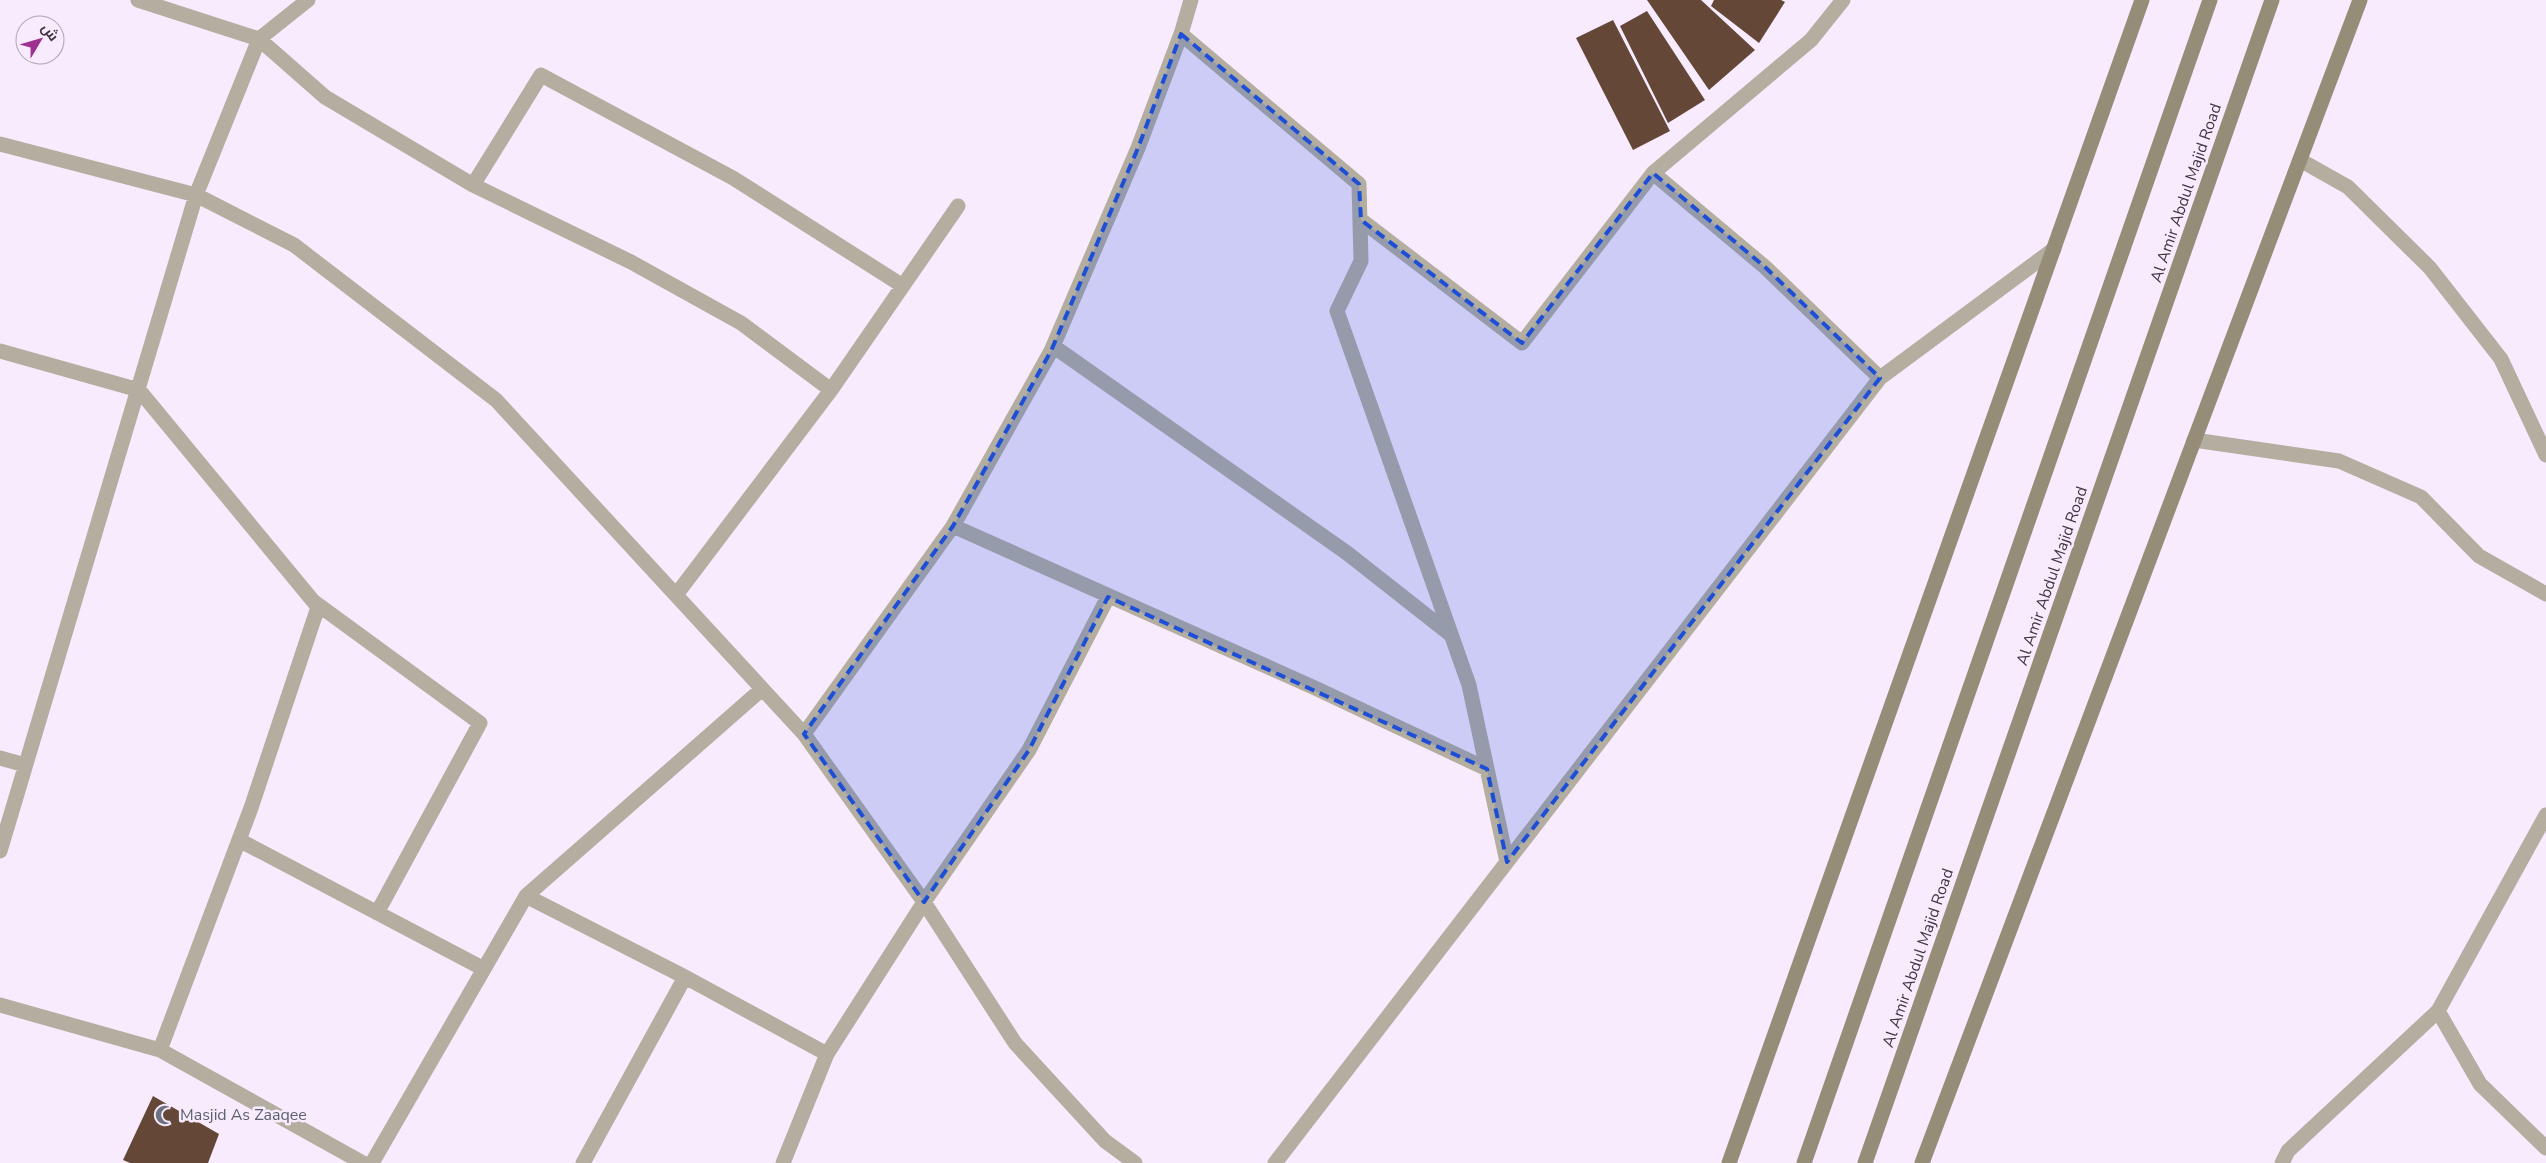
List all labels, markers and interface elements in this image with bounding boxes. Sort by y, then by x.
north arrow [15,15,65,65]
text: ش [37,19,63,45]
street label: Al Amir Abdul Majid Road [2145,101,2227,285]
street label: Al Amir Abdul Majid Road [2011,484,2093,668]
street label: Al Amir Abdul Majid Road [1877,866,1959,1050]
mosque icon: Masjid As Zaaqee [154,1104,176,1126]
place label: Masjid As Zaaqee [180,1104,307,1126]

